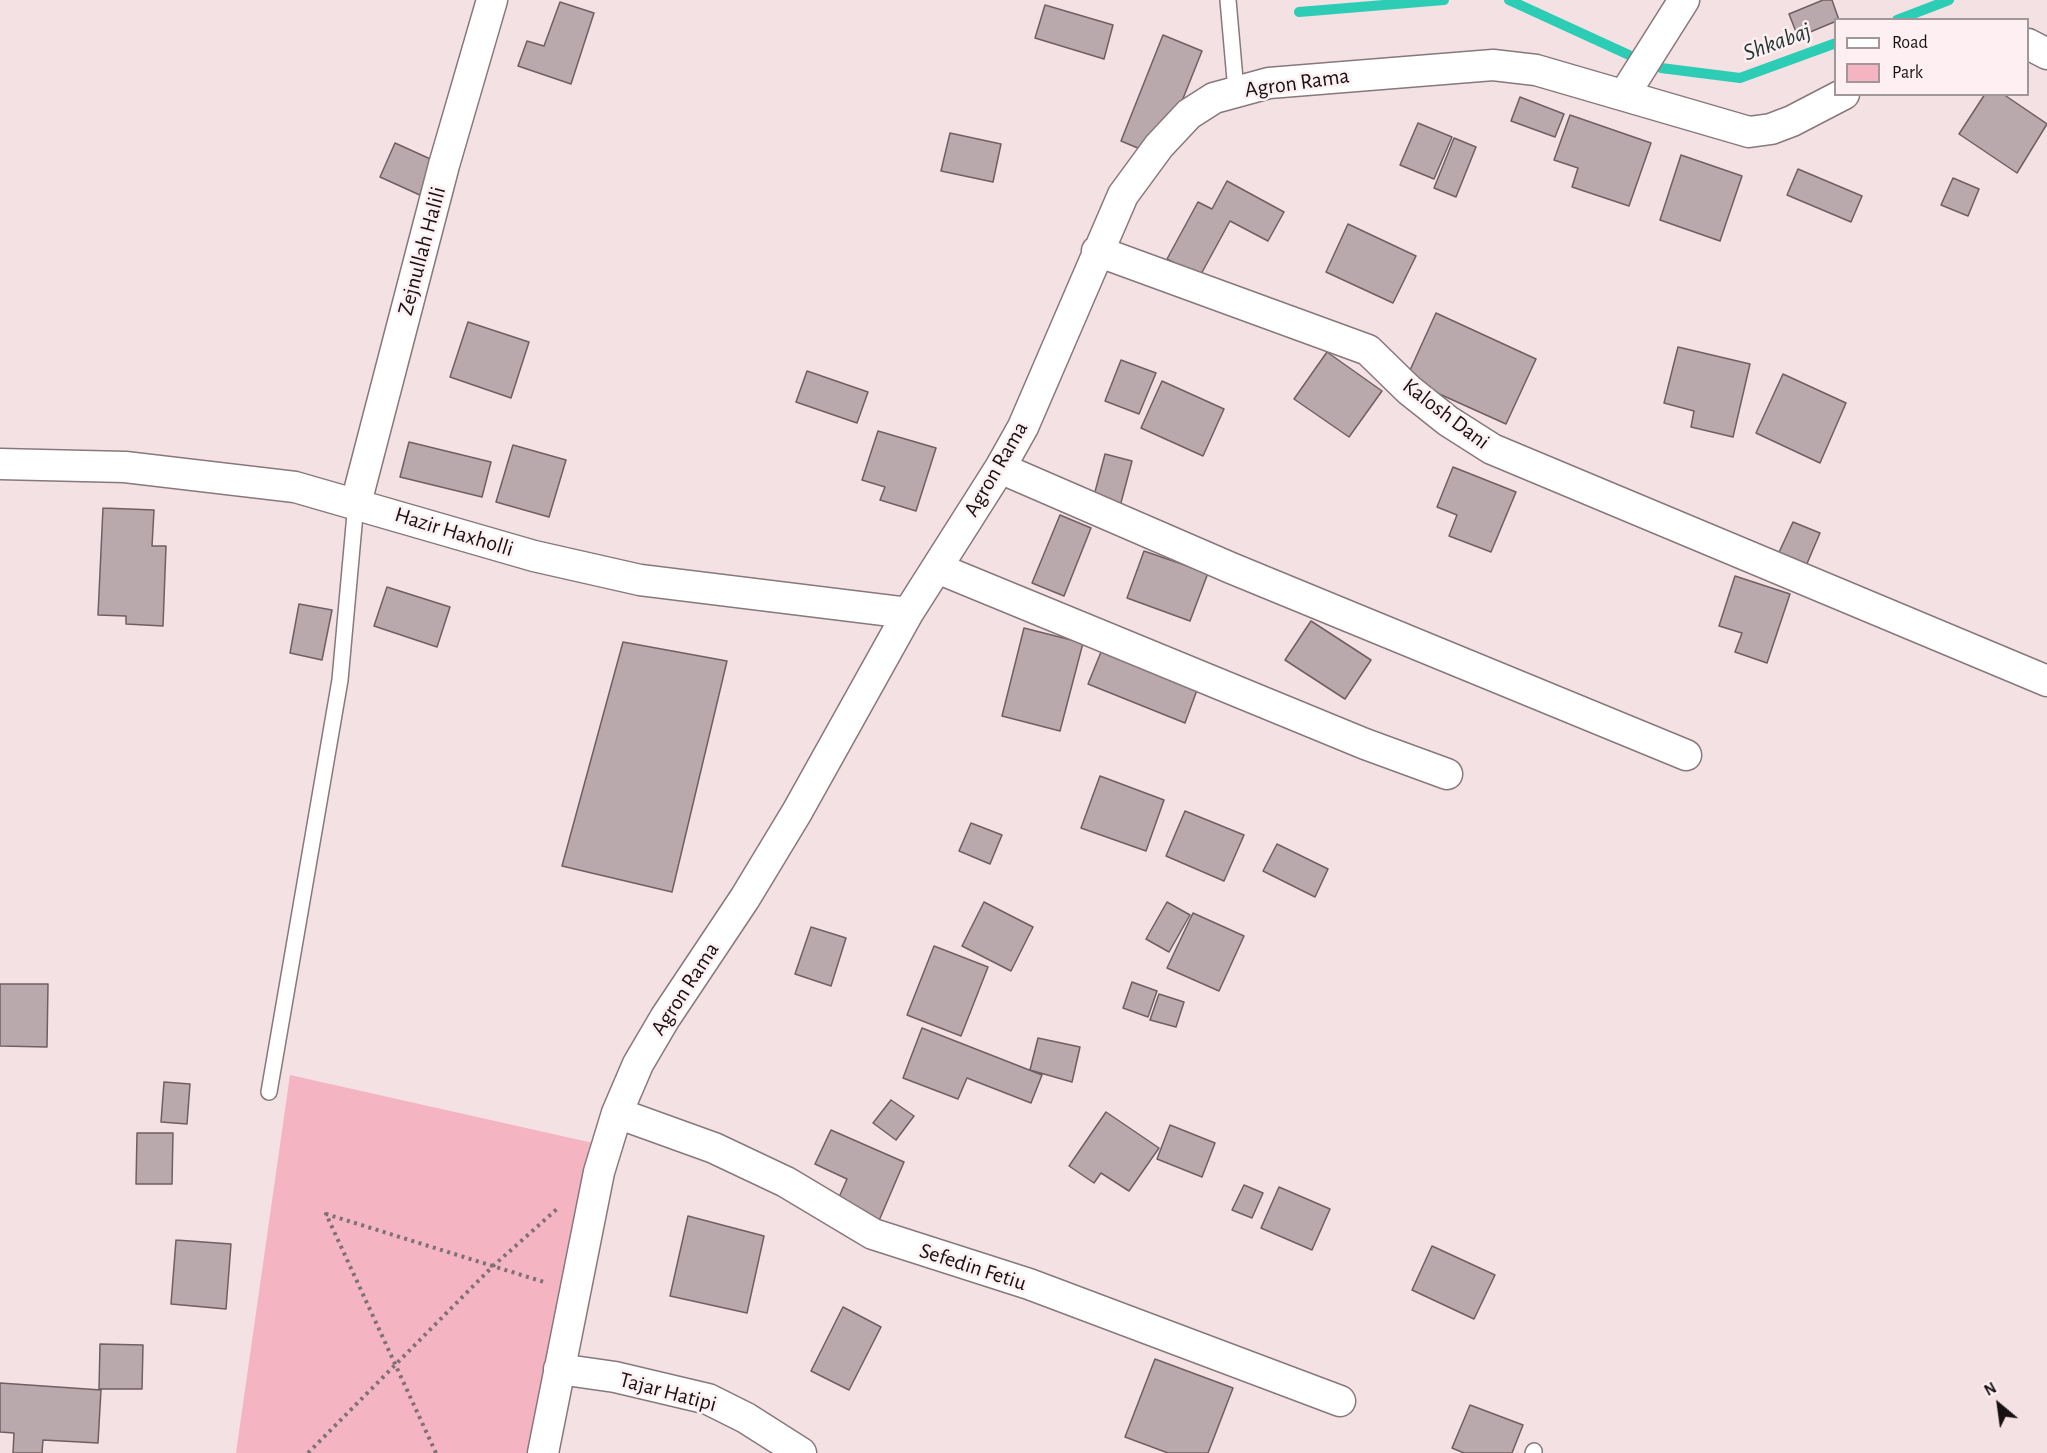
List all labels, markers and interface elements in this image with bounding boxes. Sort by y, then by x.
water label: Shkabaj [1739,17,1815,67]
legend [1834,18,2029,96]
text: Road [1892,34,1928,52]
street label: Agron Rama [1243,63,1351,103]
text: Park [1892,64,1923,82]
street label: Zejnullah Halili [392,184,452,318]
street label: Kalosh Dani [1397,373,1495,455]
street label: Agron Rama [958,417,1034,521]
street label: Hazir Haxholli [391,501,517,563]
street label: Agron Rama [645,938,725,1040]
street label: Sefedin Fetiu [916,1237,1030,1297]
street label: Tajar Hatipi [616,1366,720,1418]
north arrow [1969,1375,2029,1435]
text: N [1982,1380,1999,1399]

